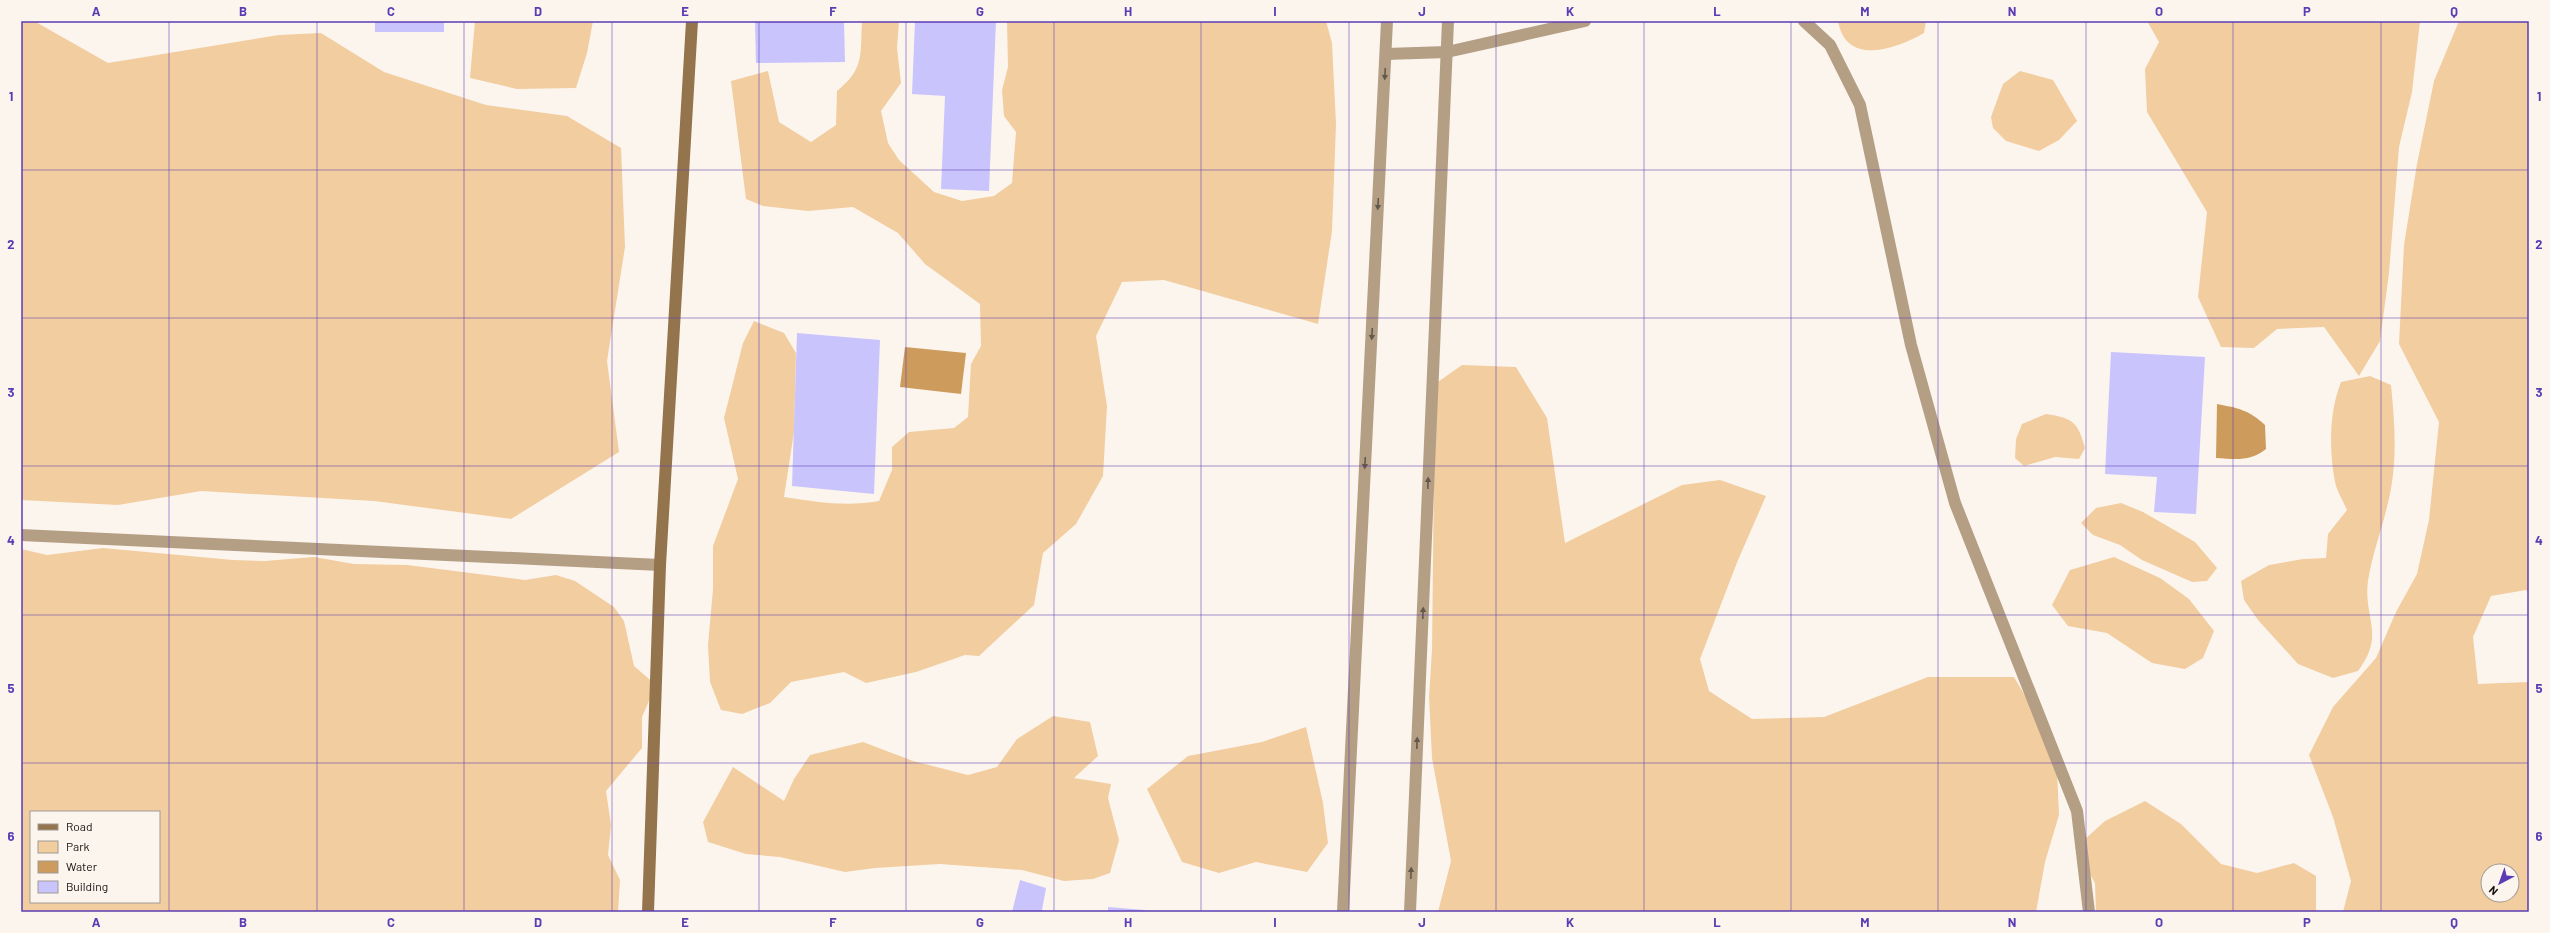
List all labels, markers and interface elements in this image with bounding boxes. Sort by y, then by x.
text: A [92,3,101,19]
text: B [239,3,247,19]
text: C [387,3,395,19]
text: D [534,3,542,19]
text: E [681,3,689,19]
text: F [829,3,837,19]
text: G [976,3,984,19]
text: H [1124,3,1132,19]
text: I [1273,3,1277,19]
text: J [1418,3,1426,19]
text: K [1566,3,1574,19]
text: L [1713,3,1721,19]
text: M [1860,3,1870,19]
text: N [2008,3,2016,19]
text: O [2155,3,2163,19]
text: P [2303,3,2311,19]
text: Q [2450,3,2458,19]
one-way arrow [1382,68,1388,81]
text: 1 [9,88,13,104]
text: 1 [2537,88,2541,104]
one-way arrow [1375,198,1382,210]
text: 2 [7,236,15,252]
text: 2 [2535,236,2543,252]
one-way arrow [1369,328,1375,341]
text: 3 [7,384,15,400]
text: 3 [2535,384,2543,400]
one-way arrow [1362,457,1369,469]
one-way arrow [1425,477,1432,489]
text: 4 [7,532,15,548]
text: 4 [2535,532,2543,548]
one-way arrow [1419,607,1426,619]
text: 5 [7,680,15,696]
text: 5 [2535,680,2543,696]
one-way arrow [1414,736,1420,749]
legend [30,811,160,903]
text: Road [66,819,93,833]
text: 6 [8,828,15,844]
text: 6 [2536,828,2543,844]
text: Park [66,839,90,853]
text: Water [66,859,98,873]
north arrow [2480,863,2520,903]
one-way arrow [1408,867,1415,879]
text: Building [66,879,108,893]
text: N [2486,884,2500,898]
text: A [92,914,101,930]
text: B [239,914,247,930]
text: C [387,914,395,930]
text: D [534,914,542,930]
text: E [681,914,689,930]
text: F [829,914,837,930]
text: G [976,914,984,930]
text: H [1124,914,1132,930]
text: I [1273,914,1277,930]
text: J [1418,914,1426,930]
text: K [1566,914,1574,930]
text: L [1713,914,1721,930]
text: M [1860,914,1870,930]
text: N [2008,914,2016,930]
text: O [2155,914,2163,930]
text: P [2303,914,2311,930]
text: Q [2450,914,2458,930]

